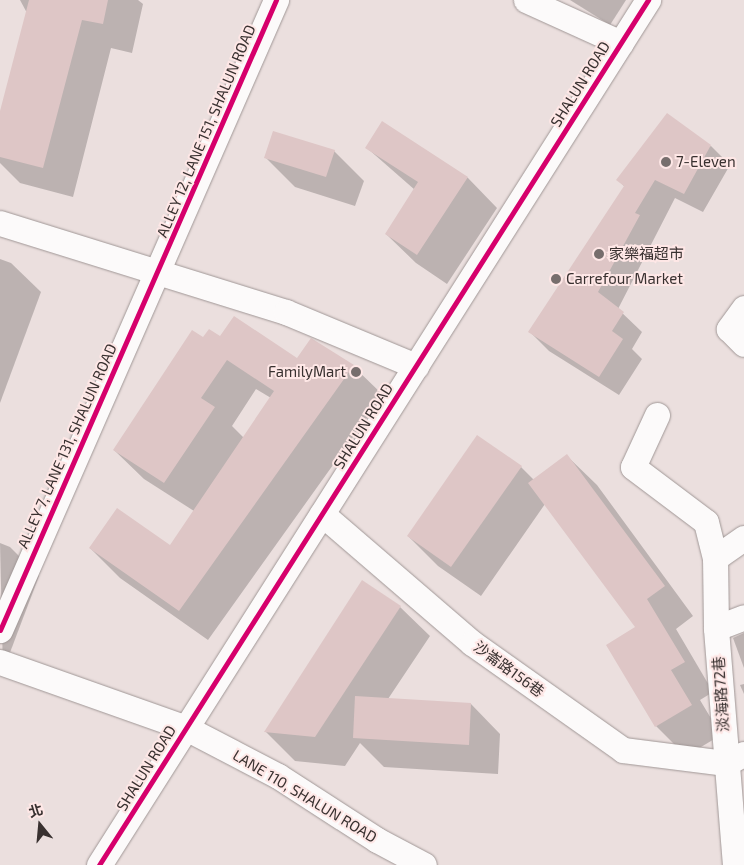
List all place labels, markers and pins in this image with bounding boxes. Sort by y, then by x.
place label: 7-Eleven [676,153,736,171]
marker: 7-Eleven [660,156,672,168]
place label: 家樂福超市 [609,245,684,263]
marker: 家樂福超市 [593,248,605,260]
place label: Carrefour Market [566,270,683,288]
marker: Carrefour Market [550,273,562,285]
place label: FamilyMart [268,363,346,381]
marker: FamilyMart [350,366,362,378]

